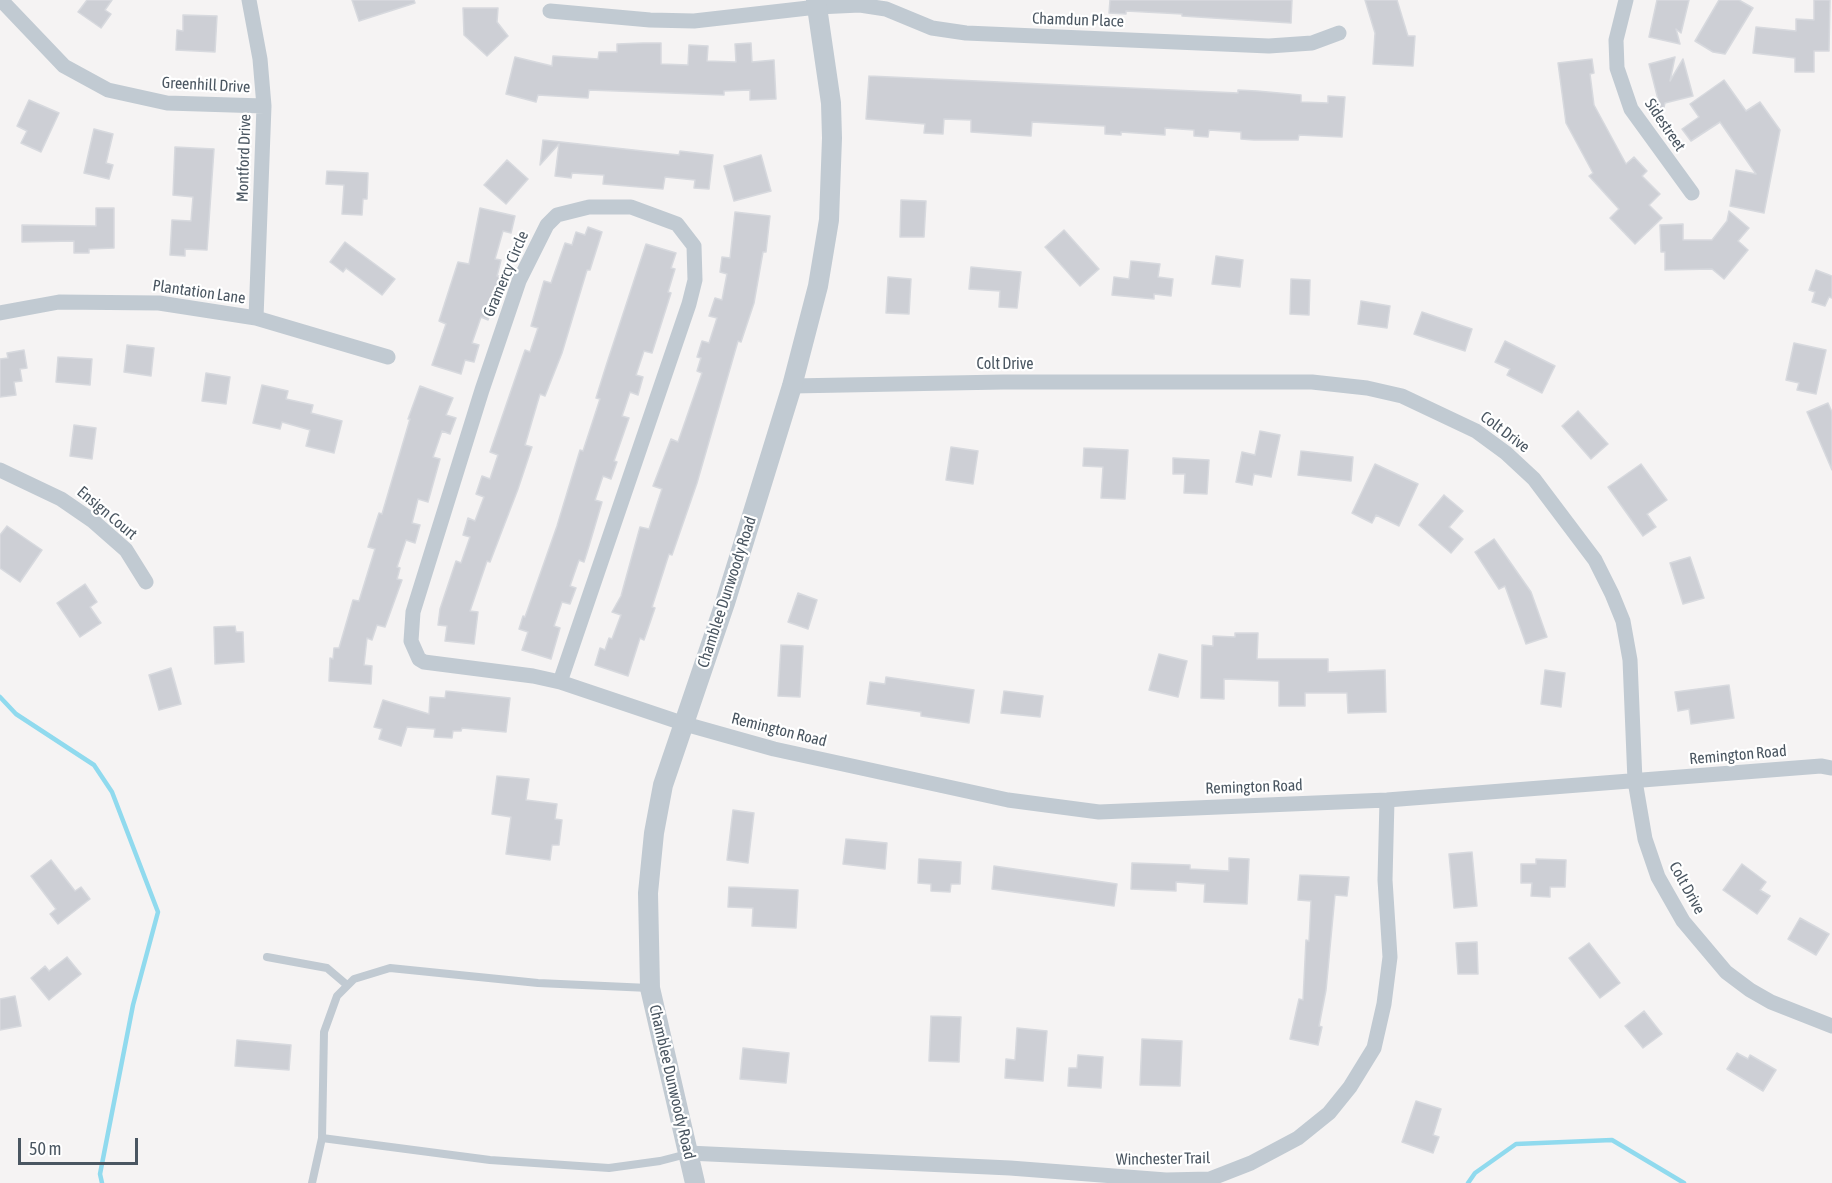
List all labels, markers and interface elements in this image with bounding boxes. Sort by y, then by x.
street label: Chamdun Place [1032,9,1124,31]
street label: Greenhill Drive [161,73,251,97]
street label: Sidestreet [1640,95,1690,155]
street label: Montford Drive [233,114,255,202]
street label: Gramercy Circle [479,228,533,320]
street label: Plantation Lane [151,276,247,308]
street label: Colt Drive [977,354,1033,374]
street label: Colt Drive [1477,407,1533,457]
street label: Ensign Court [73,482,141,544]
street label: Chamblee Dunwoody Road [693,514,761,670]
street label: Remington Road [729,709,829,751]
street label: Remington Road [1689,741,1787,769]
street label: Remington Road [1205,776,1303,798]
street label: Colt Drive [1665,858,1709,918]
street label: Chamblee Dunwoody Road [645,1003,699,1161]
scale bar [21,1126,141,1164]
text: 50 m [29,1138,61,1159]
street label: Winchester Trail [1116,1149,1210,1169]

